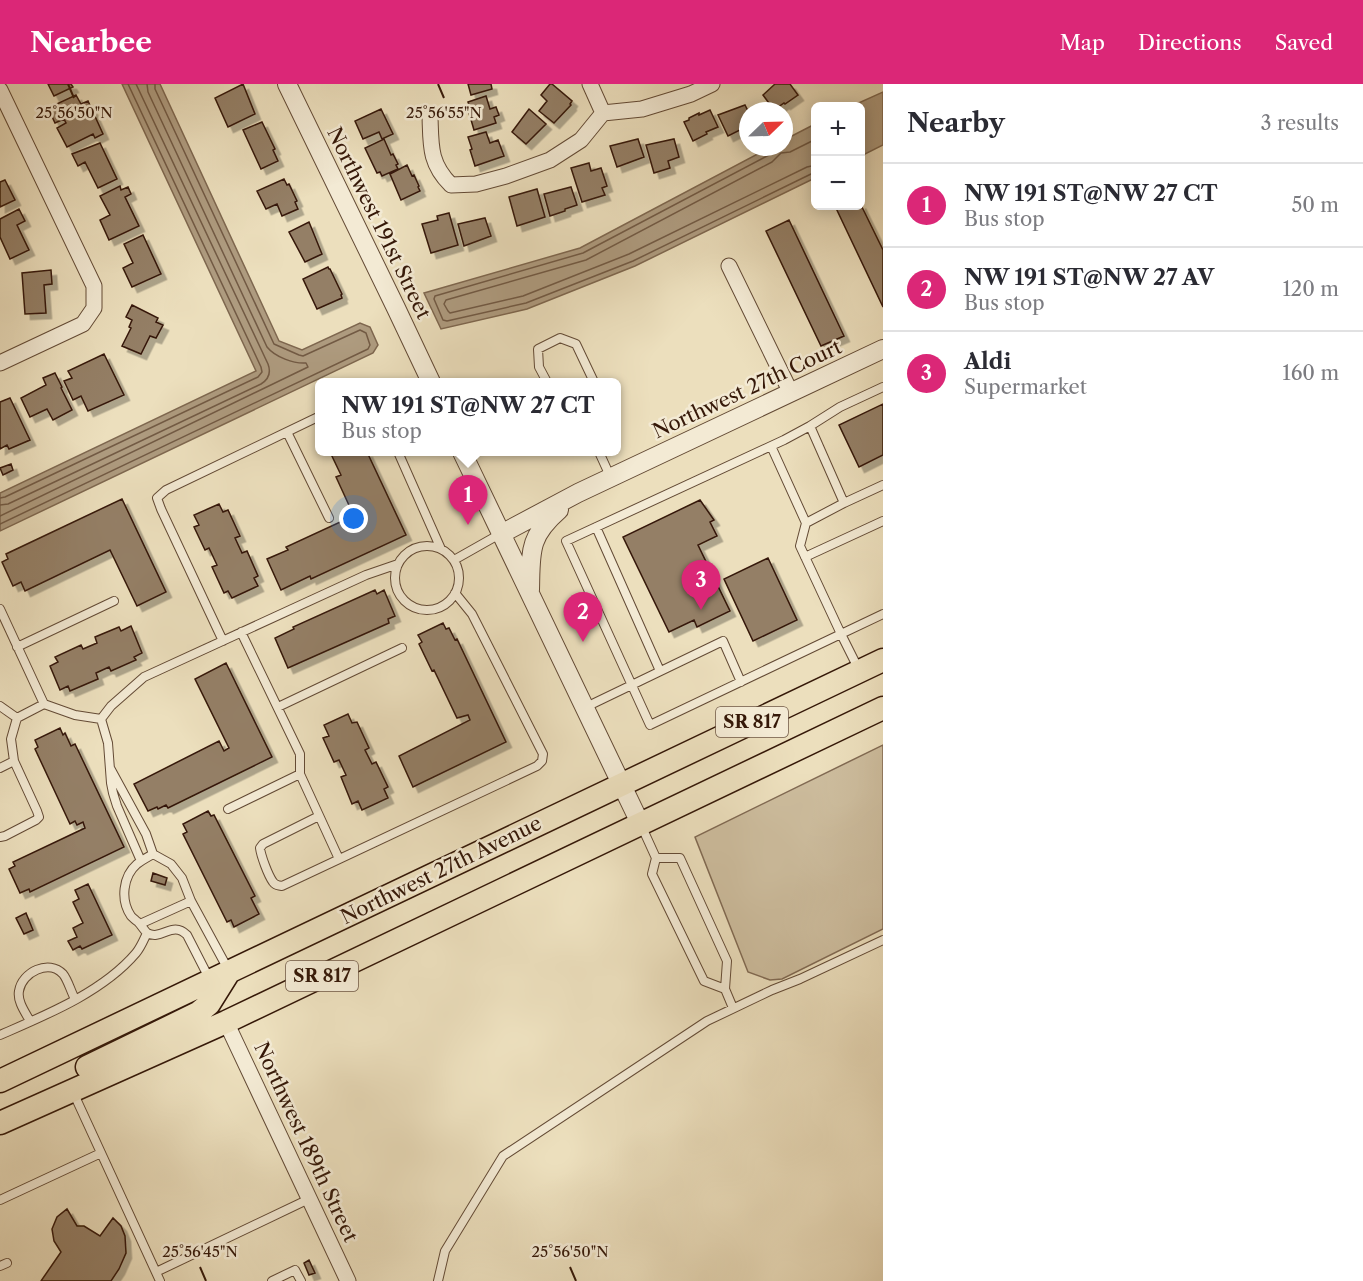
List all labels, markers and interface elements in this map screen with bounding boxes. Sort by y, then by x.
text: Nearbee [30,25,152,59]
text: Map [1060,30,1105,55]
text: Directions [1138,30,1242,55]
text: Saved [1275,30,1333,55]
north arrow [739,102,793,156]
map controls [811,102,865,210]
button: + [811,102,865,156]
text: 25°56'50"N [35,103,113,122]
text: 25°56'55"N [406,103,482,122]
text: Nearby [907,107,1005,139]
text: 3 results [1261,111,1339,135]
street label: Northwest 191st Street [322,123,436,323]
button: − [811,156,865,210]
text: NW 191 ST@NW 27 CT [964,180,1218,207]
text: 1 [922,193,931,217]
text: 50 m [1292,193,1339,217]
text: Bus stop [964,207,1045,231]
text: NW 191 ST@NW 27 AV [964,264,1214,291]
text: 2 [921,277,932,301]
text: 120 m [1282,277,1339,301]
text: Bus stop [964,291,1045,315]
street label: Northwest 27th Court [649,335,845,443]
text: Aldi [964,348,1011,375]
text: 3 [921,361,932,385]
text: 160 m [1282,361,1339,385]
text: Supermarket [964,375,1087,399]
popup [315,378,621,456]
text: NW 191 ST@NW 27 CT [341,392,595,419]
text: Bus stop [341,419,422,443]
pin: 1 [448,476,488,525]
your location [339,504,368,533]
pin: 3 [682,560,720,610]
pin: 2 [564,592,602,642]
road number: SR 817 [716,707,788,737]
street label: Northwest 27th Avenue [337,811,545,929]
road number: SR 817 [286,961,358,991]
street label: Northwest 189th Street [249,1038,363,1246]
text: 25°56'45"N [162,1242,238,1261]
text: 25°56'50"N [531,1242,609,1261]

